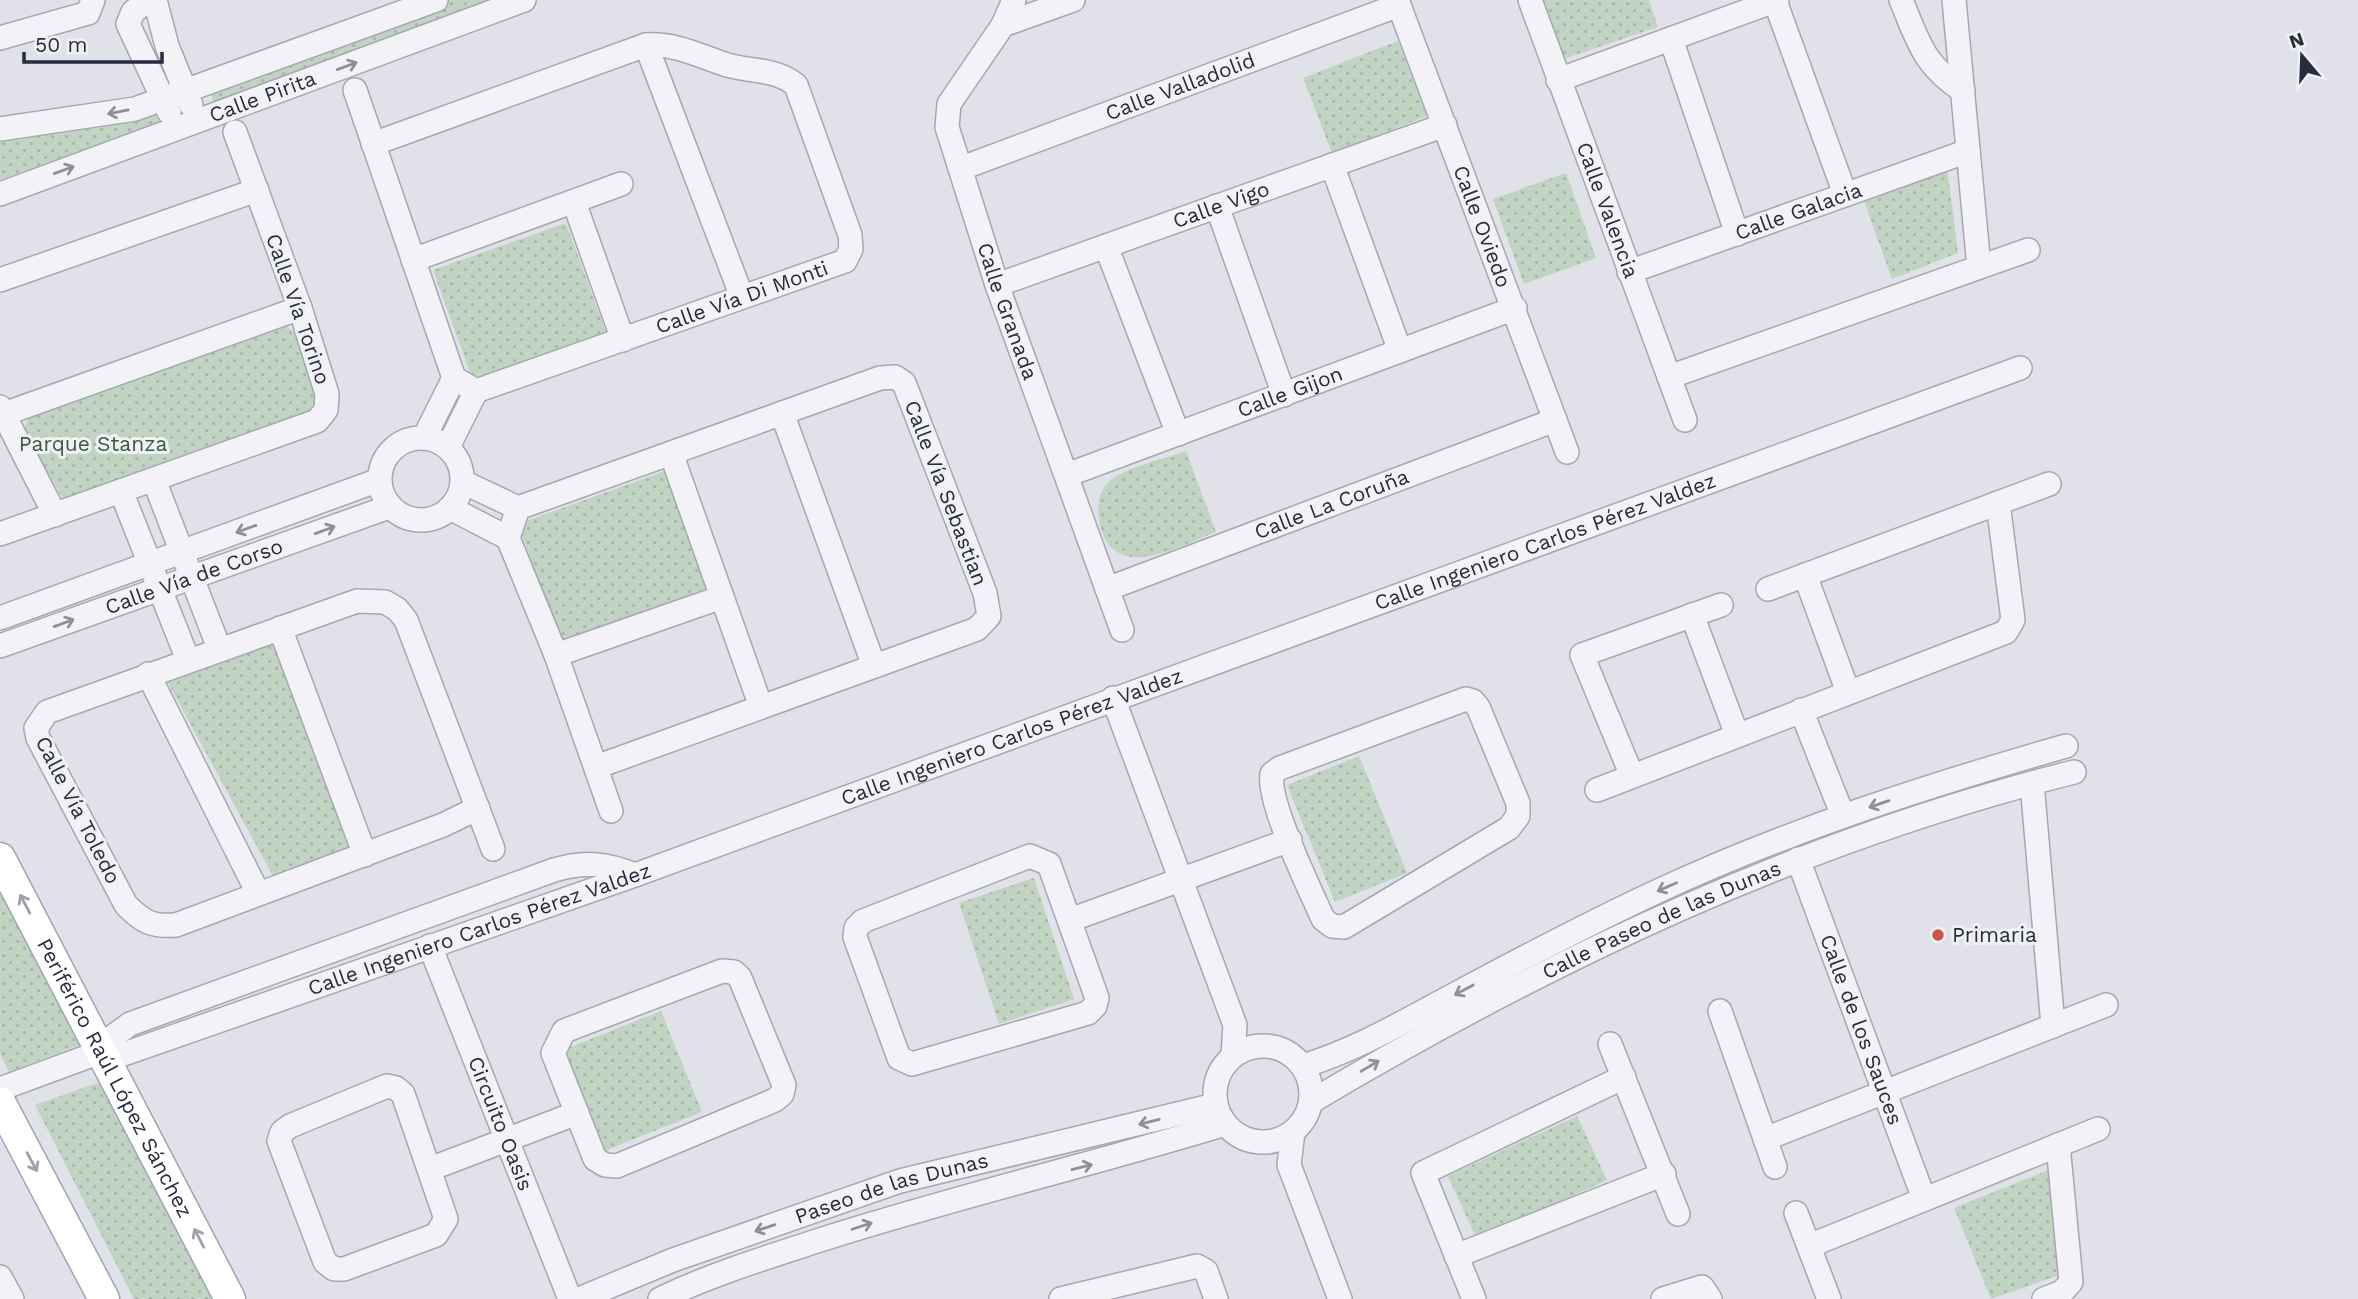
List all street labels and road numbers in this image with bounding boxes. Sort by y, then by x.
street label: Calle Valladolid [1102,47,1258,125]
street label: Calle Pirita [206,65,319,127]
street label: Calle Valencia [1572,139,1645,281]
street label: Calle Oviedo [1448,162,1517,291]
street label: Calle Vigo [1169,176,1273,233]
street label: Calle Galacia [1731,177,1865,245]
street label: Calle Vía Torino [261,230,336,387]
street label: Calle Granada [972,239,1043,383]
street label: Calle Vía Di Monti [652,255,831,339]
street label: Calle Gijon [1234,360,1346,422]
street label: Calle Vía Sebastian [900,397,993,589]
street label: Calle La Coruña [1251,463,1412,544]
street label: Calle Ingeniero Carlos Pérez Valdez [1371,467,1719,615]
street label: Calle Vía de Corso [102,533,286,619]
street label: Calle Ingeniero Carlos Pérez Valdez [837,663,1186,811]
street label: Calle Vía Toledo [30,732,126,888]
street label: Calle Paseo de las Dunas [1538,855,1784,984]
street label: Calle Ingeniero Carlos Pérez Valdez [304,857,654,1001]
street label: Calle de los Sauces [1815,931,1908,1128]
street label: Periférico Raúl López Sánchez [32,934,198,1221]
street label: Circuito Oasis [463,1053,539,1194]
street label: Paseo de las Dunas [791,1147,991,1229]

